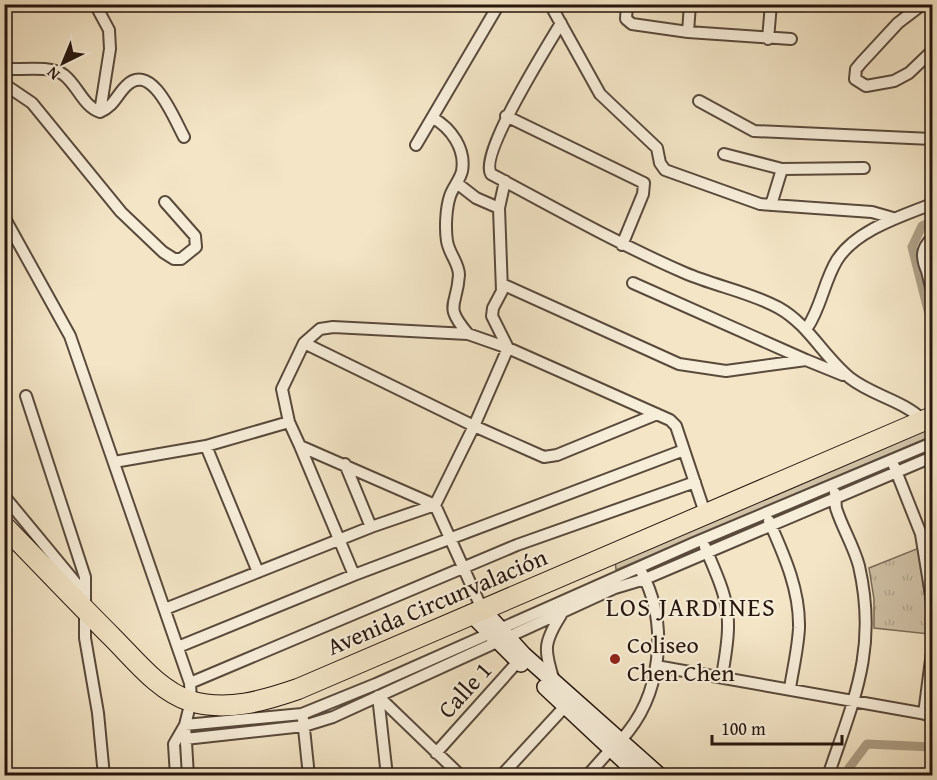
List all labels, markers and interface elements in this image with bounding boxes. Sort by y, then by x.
north arrow [33,33,93,93]
text: N [40,61,65,86]
street label: Avenida Circunvalación [321,539,553,664]
district label: LOS JARDINES [606,587,776,626]
place label: Coliseo Chen Chen [627,627,735,690]
marker: Coliseo Chen Chen [608,652,622,666]
street label: Calle 1 [430,653,500,726]
scale bar [712,708,842,746]
text: 100 m [721,715,766,742]

